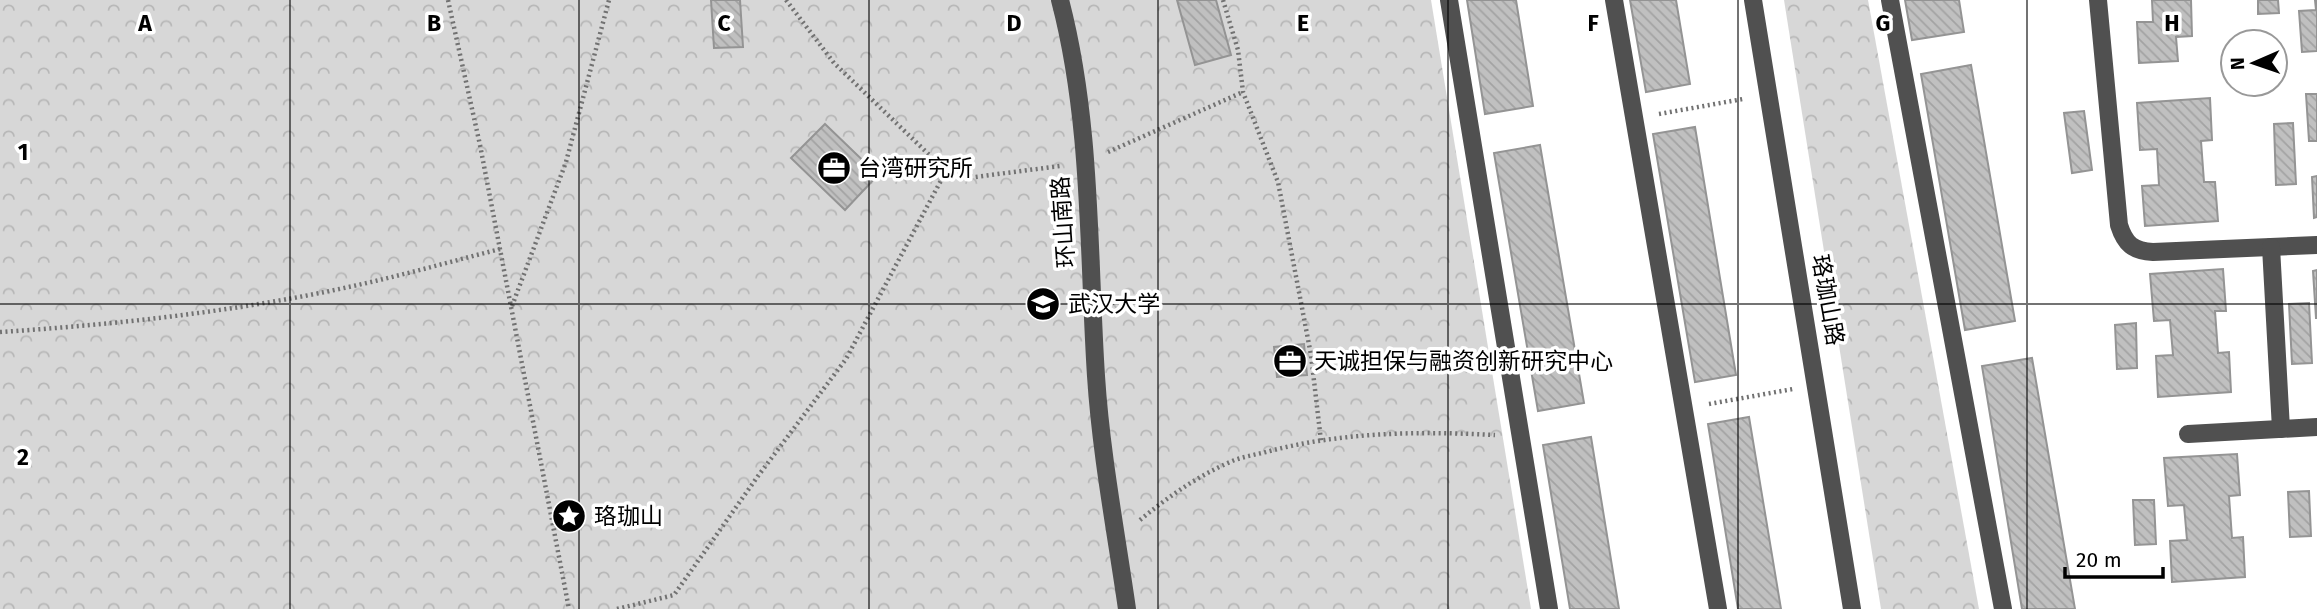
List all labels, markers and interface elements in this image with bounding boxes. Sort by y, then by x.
text: A [137,9,152,37]
text: B [427,9,441,37]
text: C [717,9,731,37]
text: D [1007,9,1022,37]
text: E [1297,9,1309,37]
text: F [1587,9,1599,37]
text: G [1876,9,1890,37]
text: H [2164,9,2180,37]
north arrow [2219,28,2289,98]
text: N [2226,57,2249,70]
text: 1 [18,138,28,166]
office icon: 台湾研究所 [815,149,853,187]
place label: 台湾研究所 [858,154,973,182]
street label: 环山南路 [1046,175,1080,269]
street label: 珞珈山路 [1806,252,1850,348]
school or university icon: 武汉大学 [1024,285,1062,323]
place label: 武汉大学 [1068,290,1160,318]
office icon: 天诚担保与融资创新研究中心 [1271,342,1309,380]
place label: 天诚担保与融资创新研究中心 [1314,347,1613,375]
text: 2 [17,443,29,471]
place icon: 珞珈山 [550,497,588,535]
place label: 珞珈山 [594,502,663,530]
scale bar [2065,536,2163,580]
text: 20 m [2076,547,2122,573]

